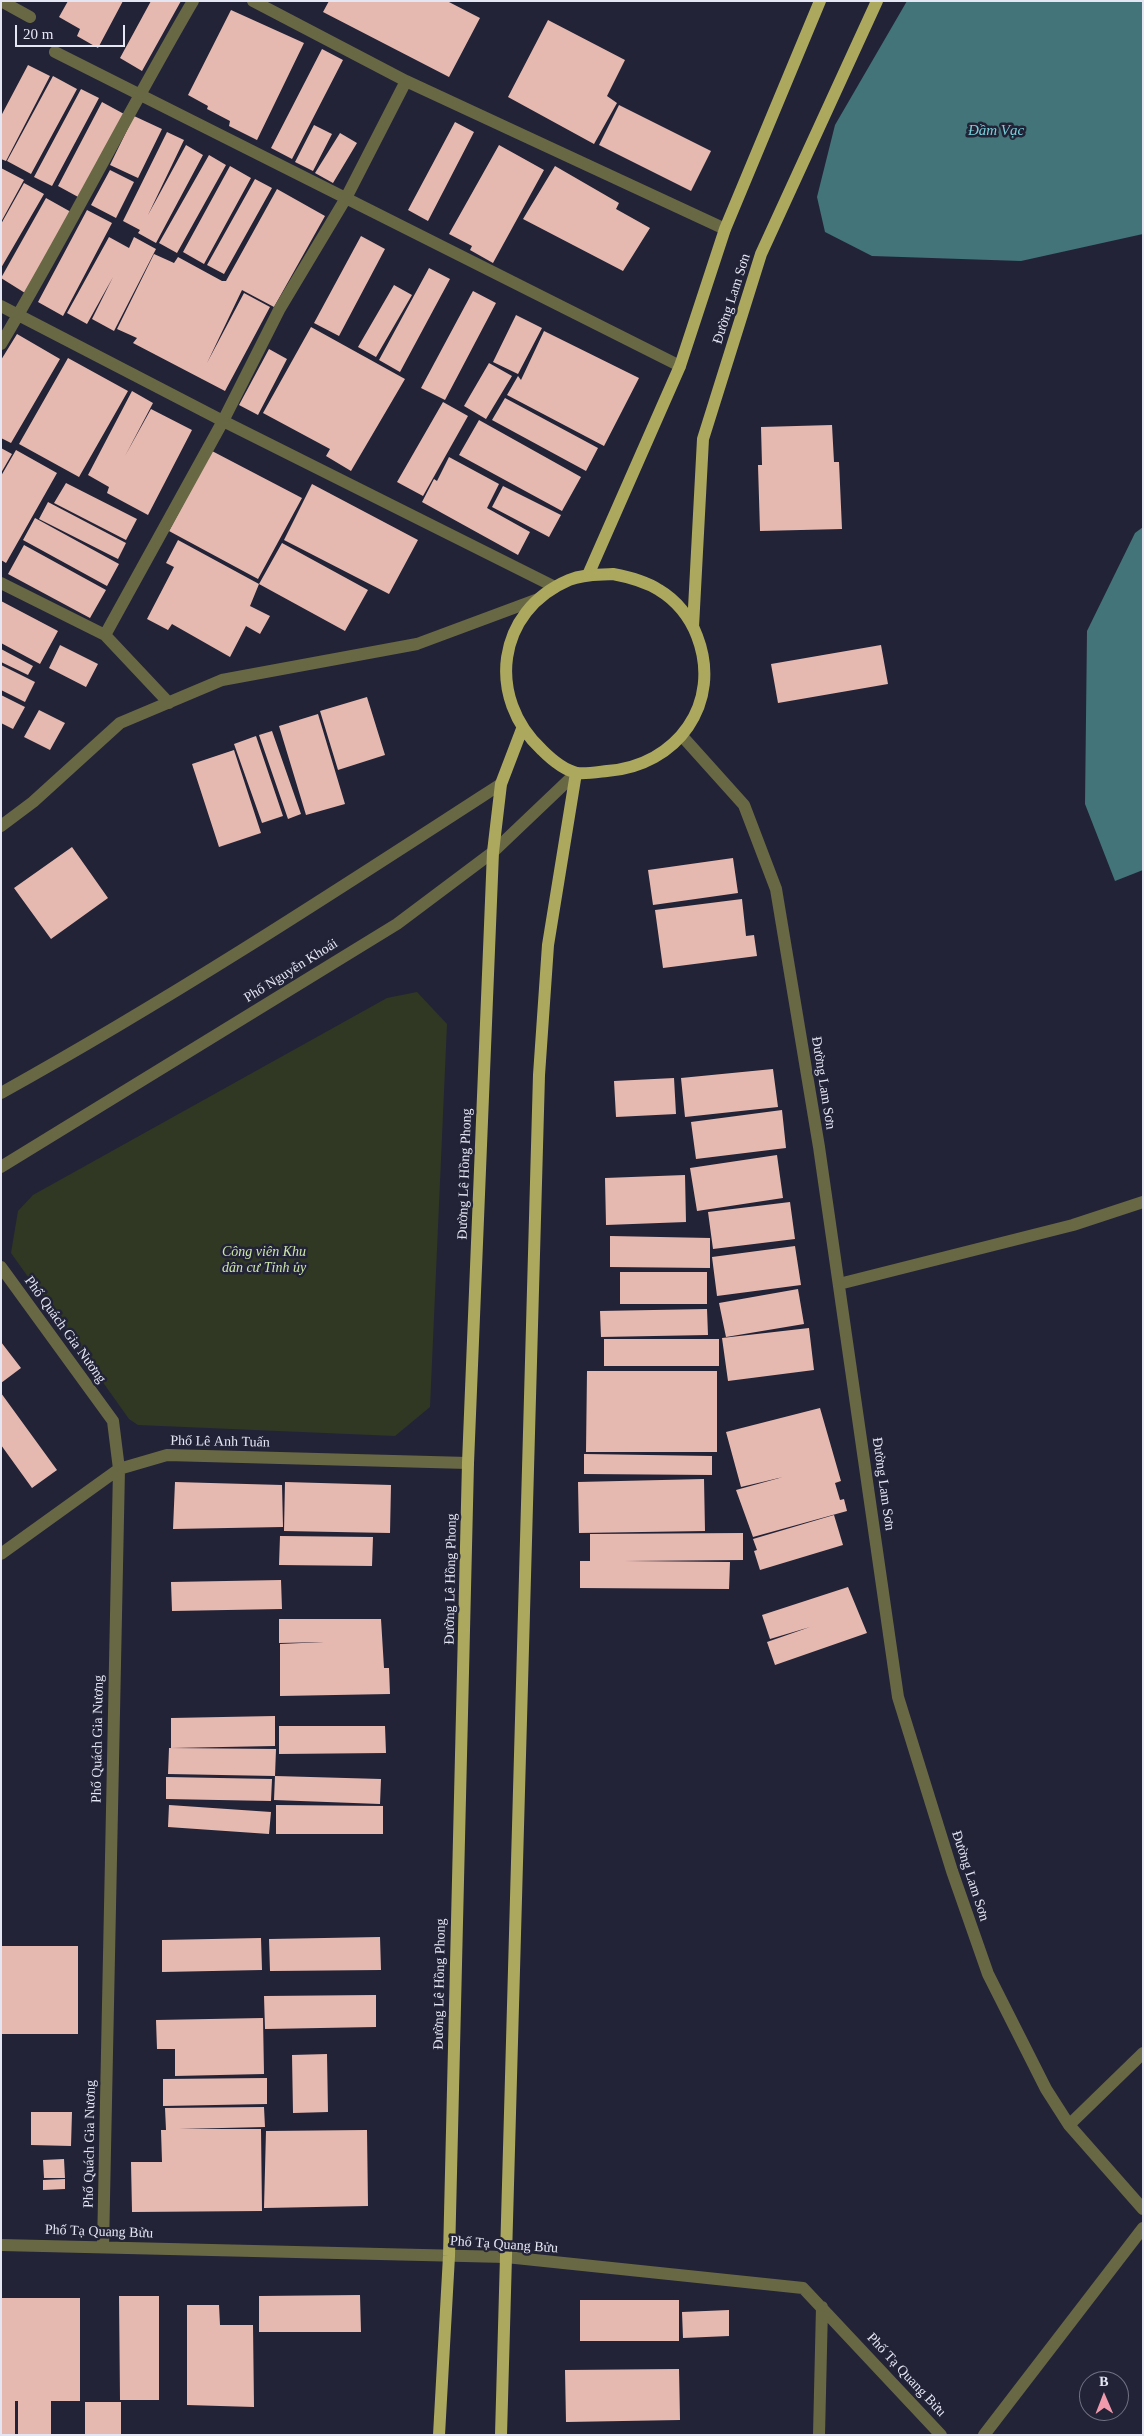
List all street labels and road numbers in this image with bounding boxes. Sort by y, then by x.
street label: Đường Lam Sơn [709,252,755,346]
street label: Phố Nguyễn Khoái [241,935,341,1007]
street label: Đường Lam Sơn [807,1035,839,1131]
street label: Đường Lê Hồng Phong [454,1108,476,1240]
street label: Phố Quách Gia Nương [21,1273,109,1387]
street label: Phố Lê Anh Tuấn [170,1433,270,1451]
street label: Đường Lam Sơn [868,1436,898,1532]
street label: Đường Lê Hồng Phong [441,1513,461,1645]
street label: Phố Quách Gia Nương [88,1675,108,1803]
street label: Đường Lam Sơn [947,1829,993,1923]
street label: Đường Lê Hồng Phong [430,1918,450,2050]
street label: Phố Quách Gia Nương [80,2080,100,2208]
street label: Phố Tạ Quang Bửu [45,2222,153,2242]
street label: Phố Tạ Quang Bửu [449,2233,559,2257]
street label: Phố Tạ Quang Bửu [863,2330,949,2420]

